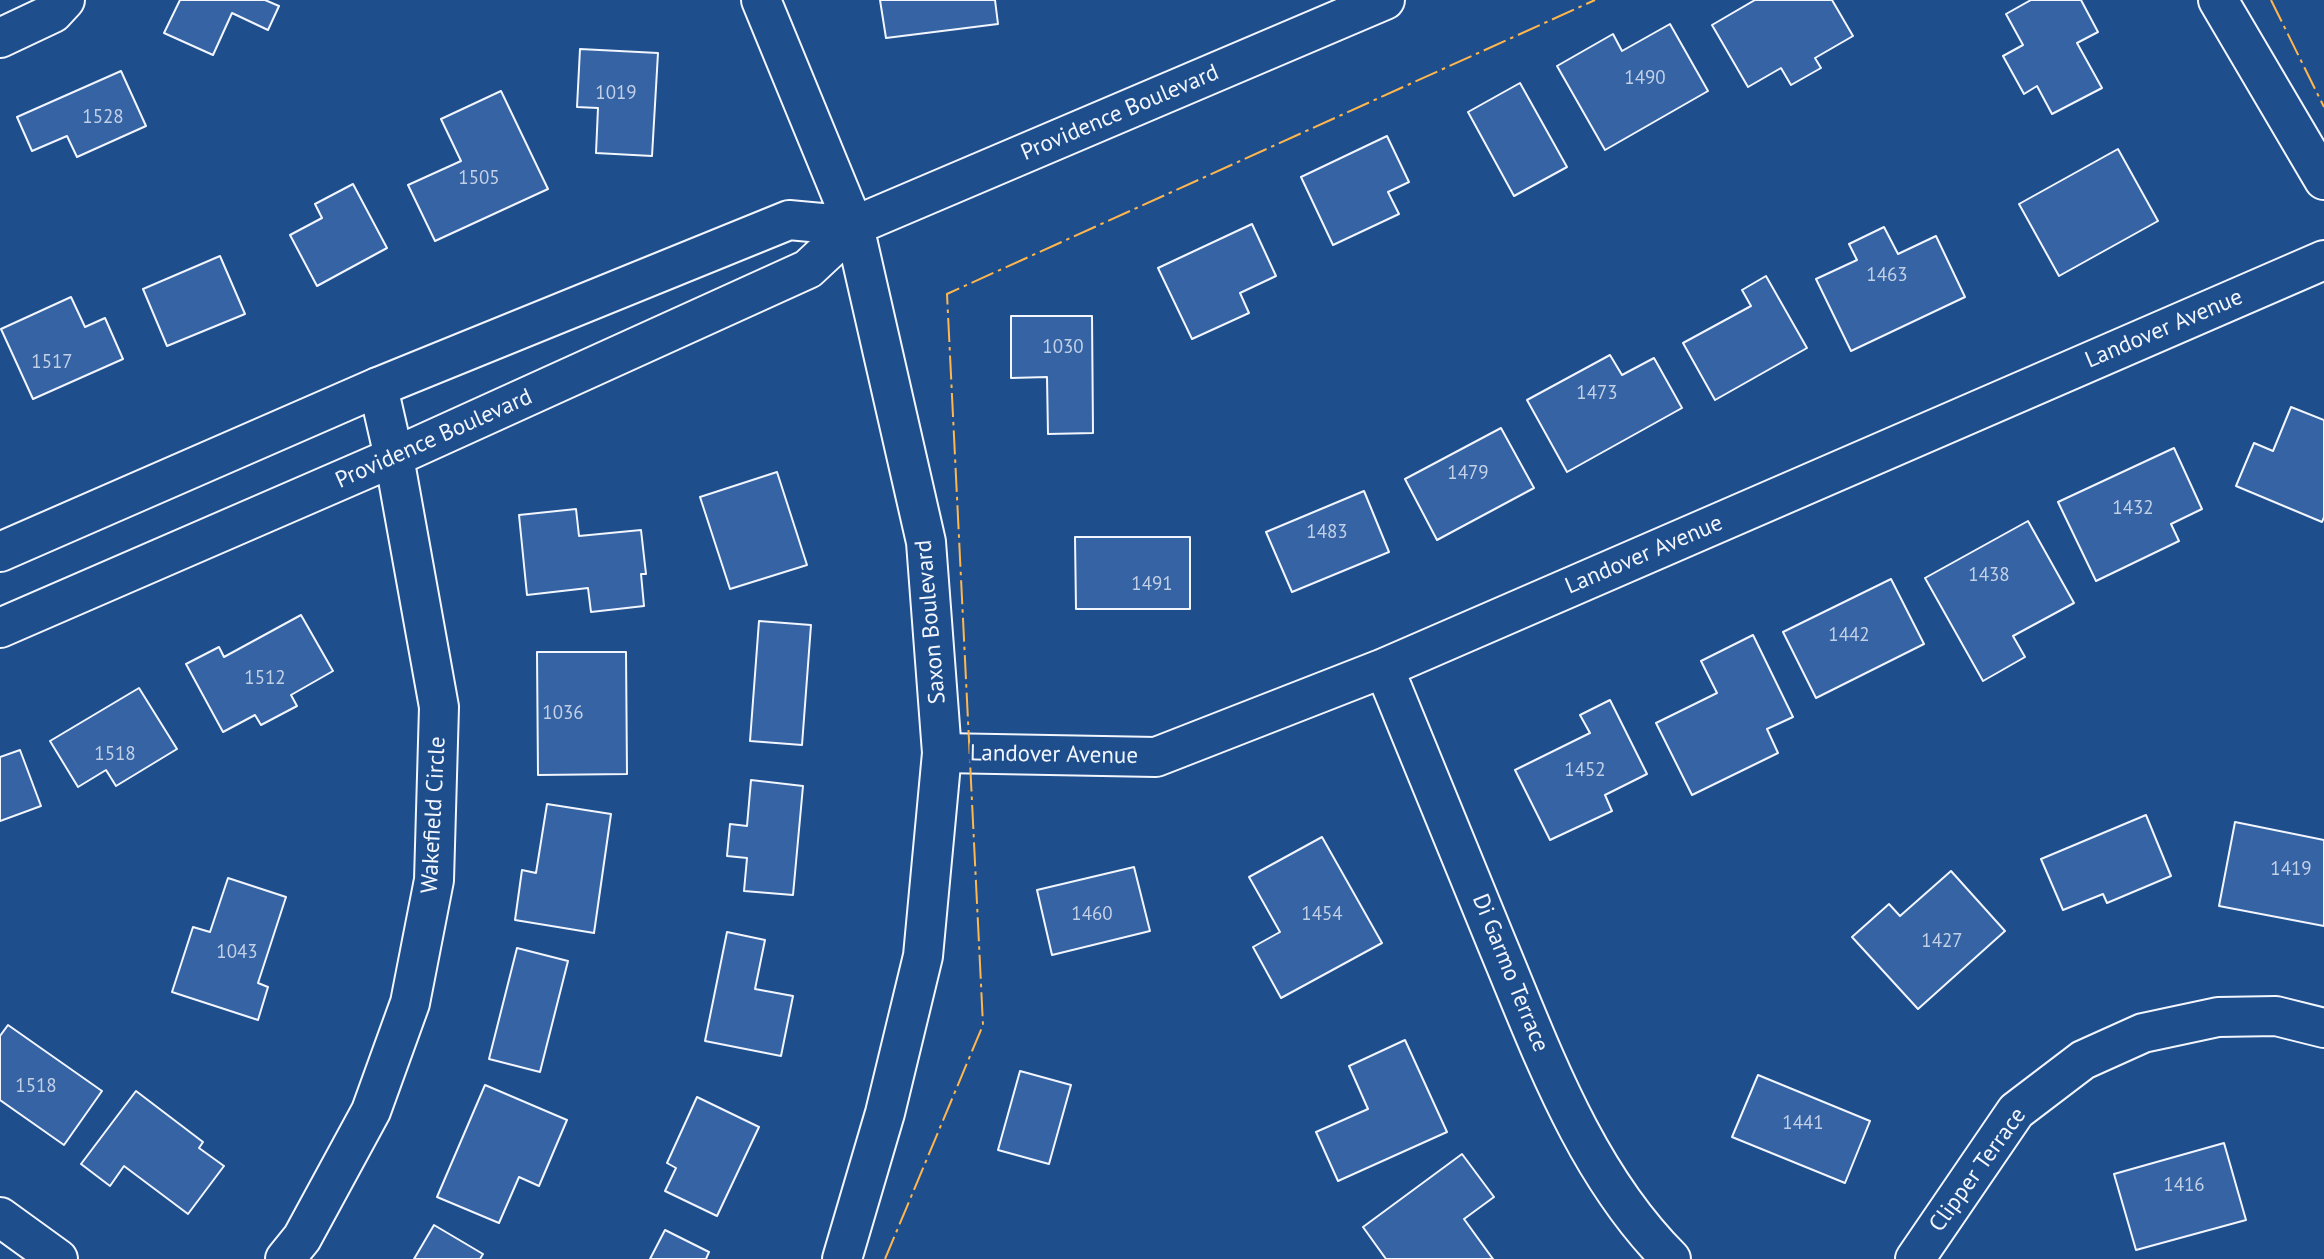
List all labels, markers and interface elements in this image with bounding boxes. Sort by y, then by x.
street label: Providence Boulevard [1017,59,1223,167]
house number: 1490 [1624,68,1666,90]
house number: 1019 [595,83,637,105]
house number: 1528 [82,107,124,129]
house number: 1505 [458,168,500,190]
house number: 1463 [1866,265,1908,287]
street label: Landover Avenue [2081,283,2247,375]
house number: 1030 [1042,337,1084,359]
house number: 1517 [31,352,73,374]
street label: Providence Boulevard [331,383,537,495]
house number: 1473 [1576,383,1618,405]
house number: 1479 [1447,463,1489,485]
house number: 1432 [2112,498,2154,520]
street label: Landover Avenue [1561,509,1727,601]
house number: 1483 [1306,522,1348,544]
street label: Saxon Boulevard [910,539,952,705]
house number: 1438 [1968,565,2010,587]
house number: 1491 [1131,574,1173,596]
house number: 1442 [1828,625,1870,647]
house number: 1512 [244,668,286,690]
house number: 1036 [542,703,584,725]
street label: Wakefield Circle [416,736,452,894]
street label: Landover Avenue [970,740,1138,770]
house number: 1518 [94,744,136,766]
house number: 1452 [1564,760,1606,782]
house number: 1419 [2270,859,2312,881]
street label: Di Garmo Terrace [1466,890,1554,1056]
house number: 1460 [1071,904,1113,926]
house number: 1454 [1301,904,1343,926]
house number: 1427 [1921,931,1963,953]
house number: 1043 [216,942,258,964]
house number: 1518 [15,1076,57,1098]
street label: Clipper Terrace [1924,1103,2032,1237]
house number: 1441 [1782,1113,1824,1135]
house number: 1416 [2163,1175,2205,1197]

